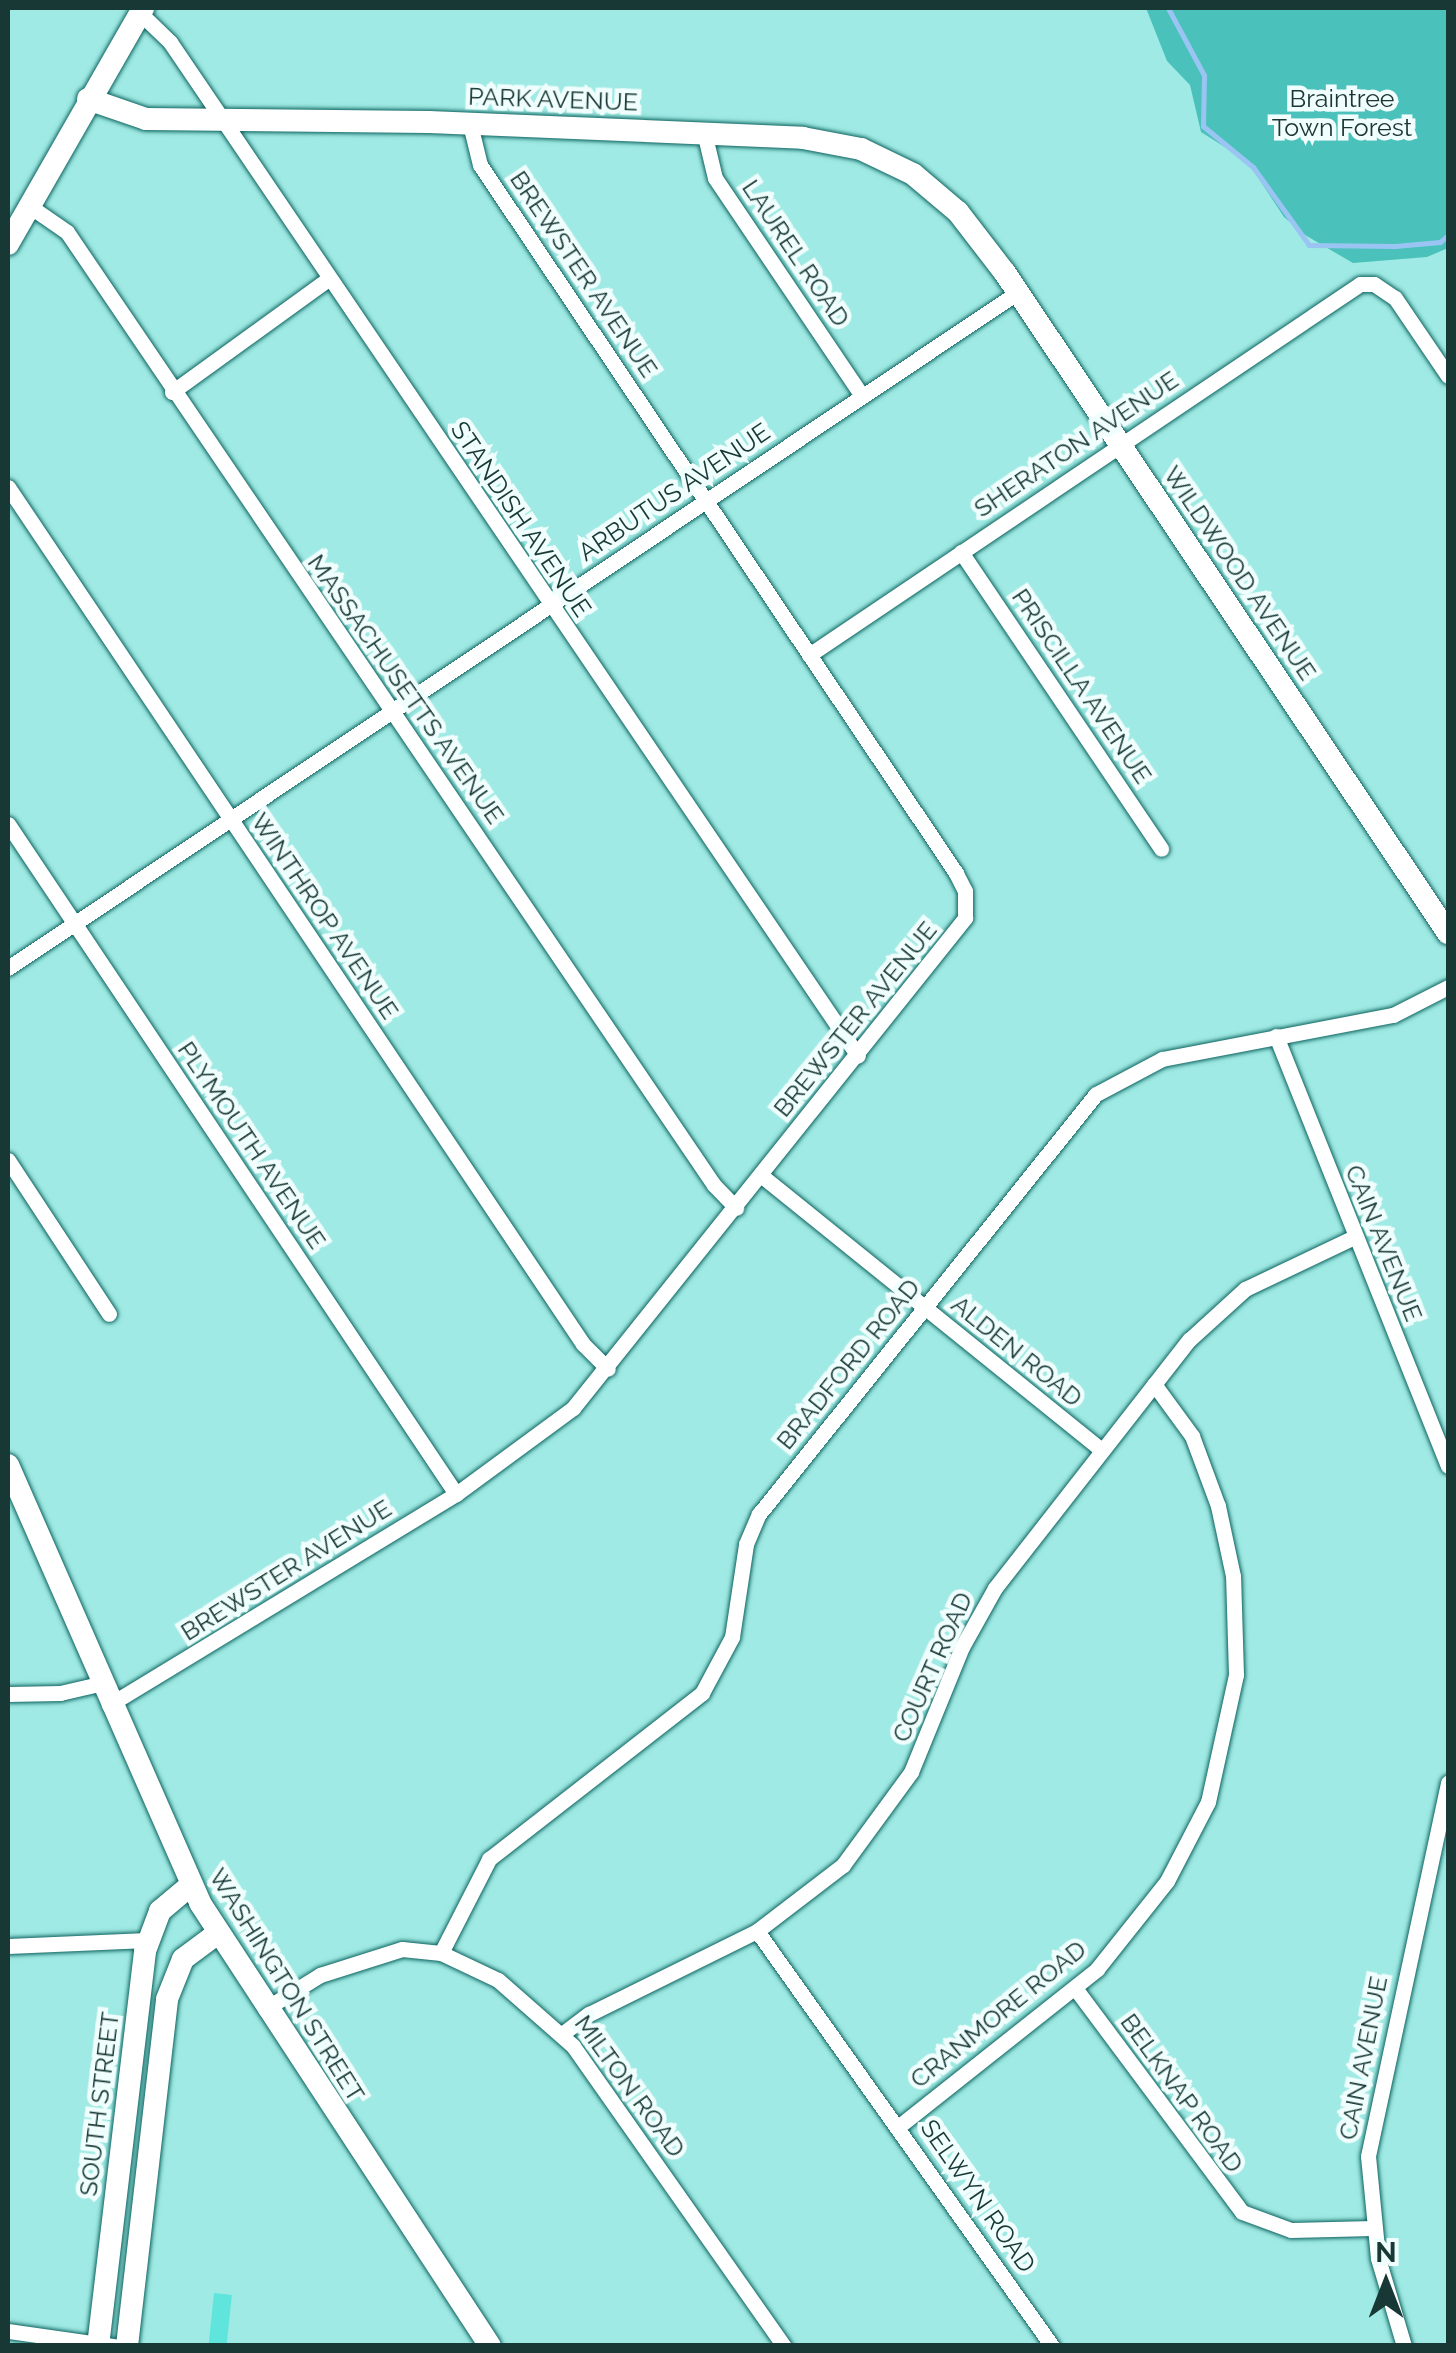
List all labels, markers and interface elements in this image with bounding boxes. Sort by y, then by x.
street label: PARK AVENUE [467,81,639,117]
park label: Braintree Town Forest [1272,84,1412,143]
street label: BREWSTER AVENUE [504,165,664,383]
street label: LAUREL ROAD [736,174,856,332]
street label: SHERATON AVENUE [968,364,1184,524]
street label: STANDISH AVENUE [444,415,598,623]
street label: ARBUTUS AVENUE [572,417,776,567]
street label: WILDWOOD AVENUE [1157,460,1323,686]
street label: MASSACHUSETTS AVENUE [301,548,511,830]
street label: PRISCILLA AVENUE [1005,582,1159,790]
street label: WINTHROP AVENUE [245,807,405,1025]
street label: BREWSTER AVENUE [767,915,943,1123]
street label: PLYMOUTH AVENUE [171,1035,333,1255]
street label: CAIN AVENUE [1339,1160,1429,1326]
street label: BRADFORD ROAD [770,1273,926,1455]
street label: ALDEN ROAD [946,1289,1088,1413]
street label: BREWSTER AVENUE [175,1493,397,1647]
street label: COURT ROAD [885,1587,979,1747]
street label: WASHINGTON STREET [203,1863,371,2107]
street label: CRANMORE ROAD [904,1934,1092,2094]
street label: CAIN AVENUE [1332,1973,1394,2143]
street label: BELKNAP ROAD [1114,2007,1250,2179]
street label: MILTON ROAD [568,2009,692,2163]
street label: SOUTH STREET [73,2010,125,2198]
street label: SELWYN ROAD [914,2114,1042,2278]
north arrow [1336,2233,1436,2333]
text: N [1375,2236,1397,2269]

